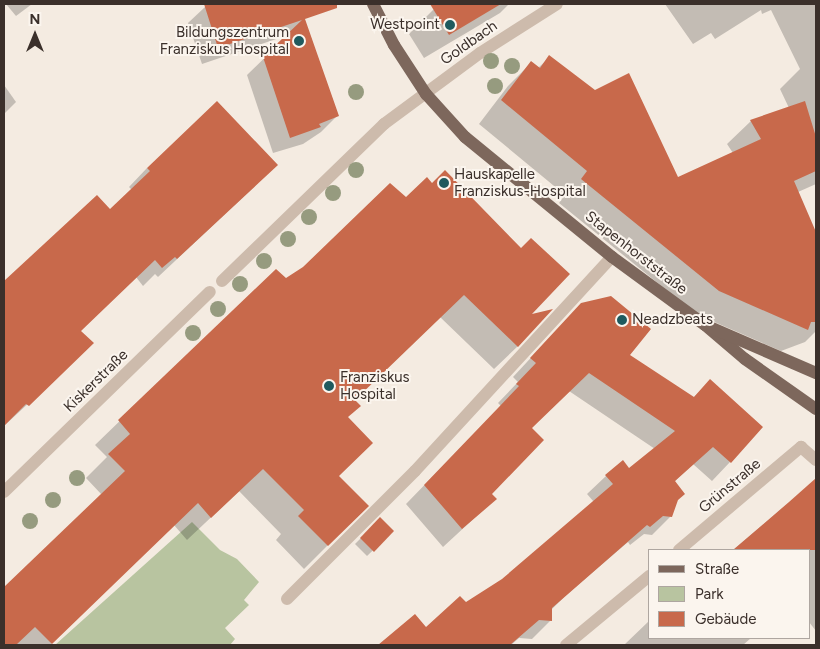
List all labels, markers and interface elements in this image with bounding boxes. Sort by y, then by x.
north arrow [10,10,60,60]
text: N [30,11,40,28]
place label: Westpoint [370,16,440,34]
street label: Goldbach [437,17,501,69]
marker: Westpoint [444,19,456,31]
place label: Bildungszentrum Franziskus Hospital [160,23,289,58]
marker: Bildungszentrum Franziskus Hospital [293,35,305,47]
place label: Hauskapelle Franziskus-Hospital [454,165,586,200]
marker: Hauskapelle Franziskus-Hospital [438,177,450,189]
street label: Stapenhorststraße [581,208,691,298]
place label: Neadzbeats [632,311,713,329]
marker: Neadzbeats [616,314,628,326]
street label: Kiskerstraße [60,346,132,416]
place label: Franziskus Hospital [340,368,410,403]
marker: Franziskus Hospital [322,379,336,393]
street label: Grünstraße [695,455,765,517]
legend [648,549,810,639]
text: Straße [695,560,739,578]
text: Park [695,585,724,603]
text: Gebäude [695,610,756,628]

